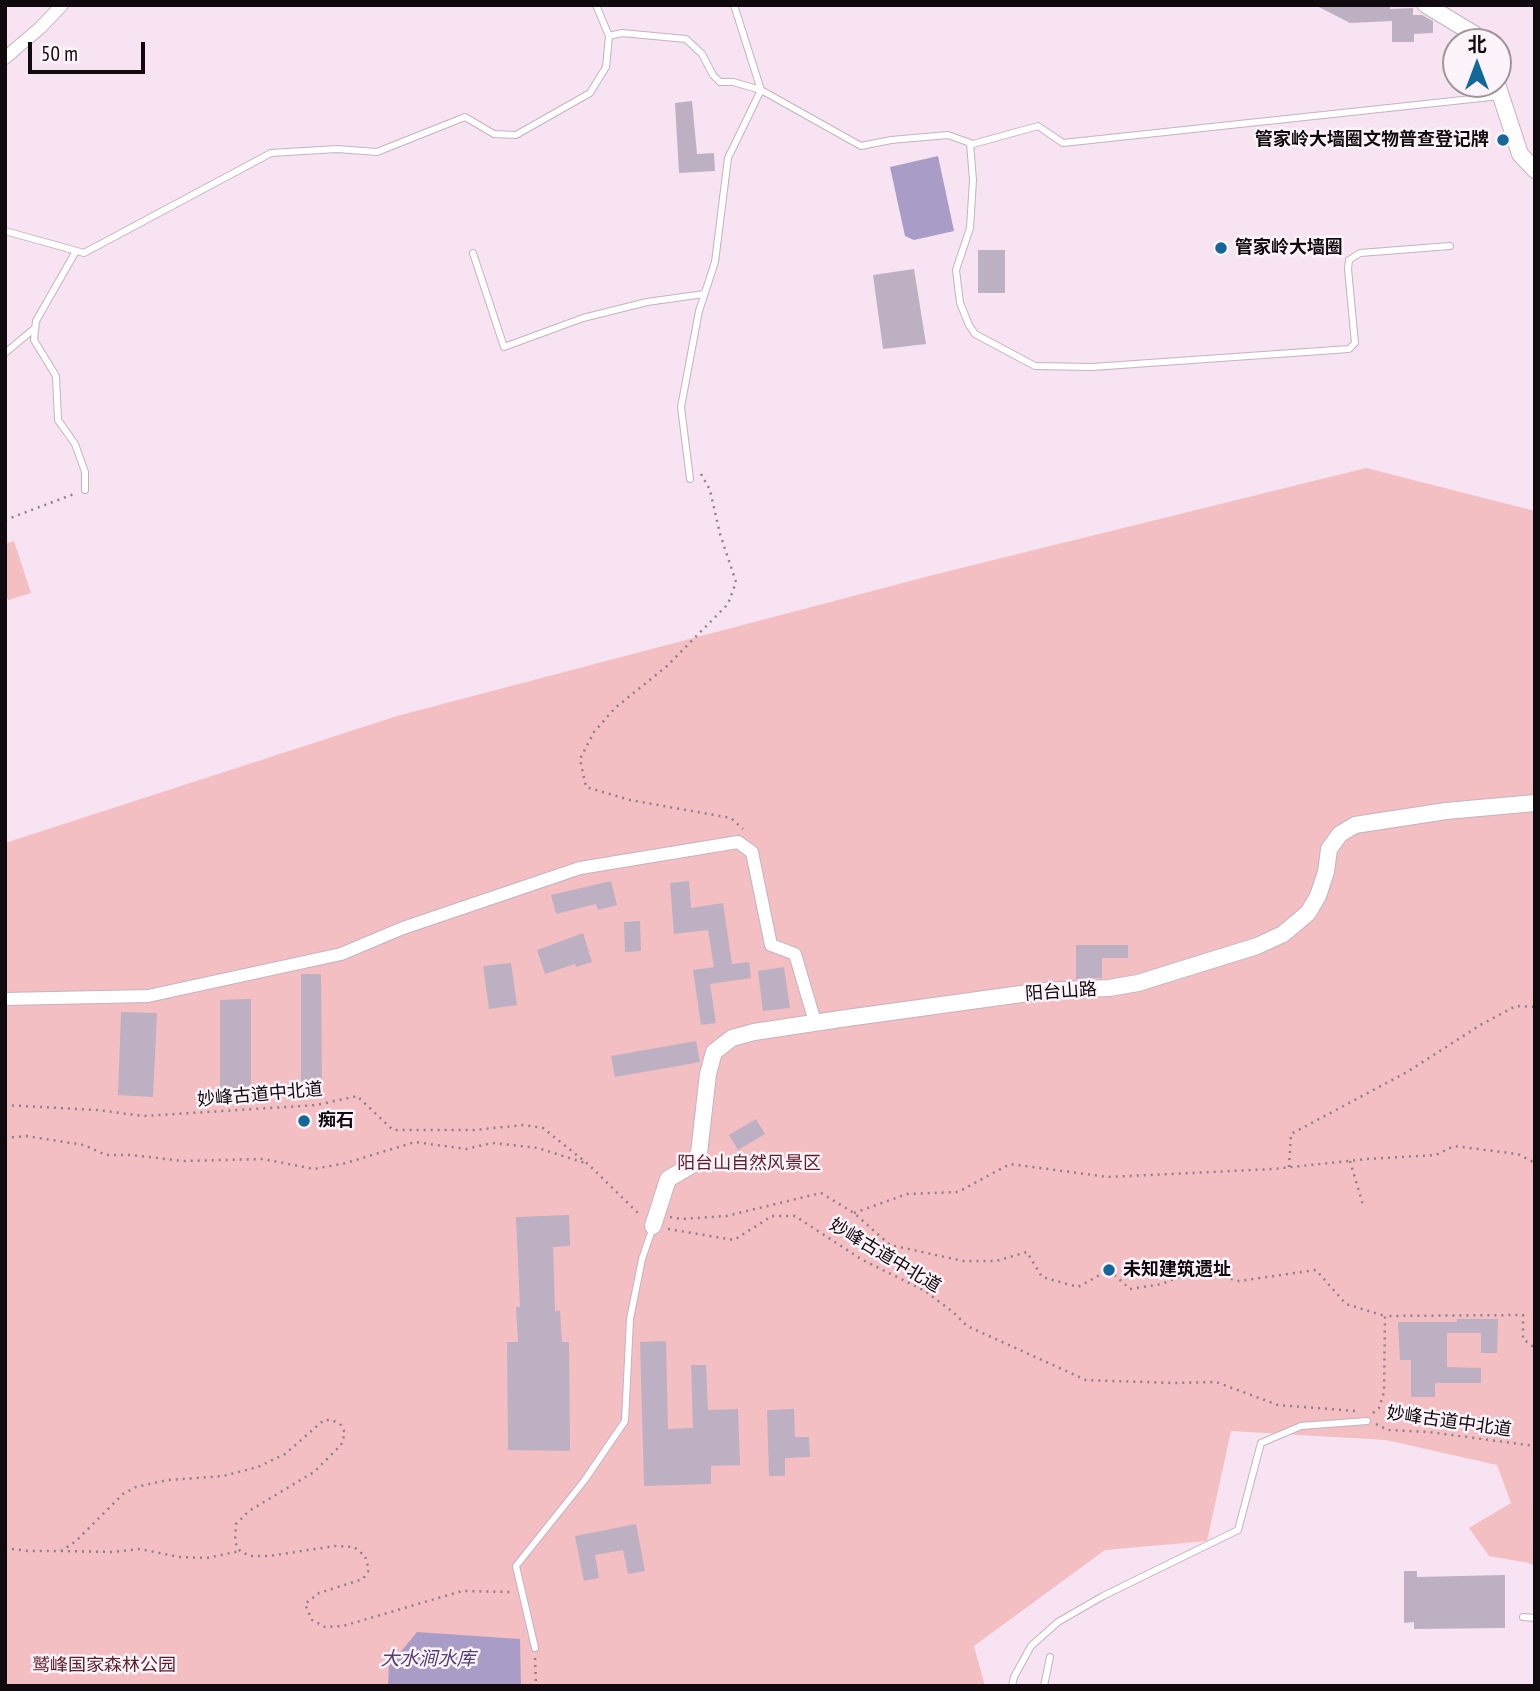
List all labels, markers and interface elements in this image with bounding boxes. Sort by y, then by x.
scale bar [32,28,149,72]
north arrow [1442,28,1512,98]
text: 北 [1467,32,1487,56]
text: 50 m [41,40,78,67]
place label: 管家岭大墙圈文物普查登记牌 [1255,129,1489,151]
marker: 管家岭大墙圈文物普查登记牌 [1495,132,1511,148]
place label: 管家岭大墙圈 [1235,237,1343,259]
marker: 管家岭大墙圈 [1213,240,1229,256]
street label: 阳台山路 [1024,979,1098,1005]
street label: 妙峰古道中北道 [196,1079,324,1111]
place label: 痴石 [318,1110,354,1132]
marker: 痴石 [296,1113,312,1129]
park label: 阳台山自然风景区 [677,1153,821,1175]
street label: 妙峰古道中北道 [825,1214,945,1298]
place label: 未知建筑遗址 [1123,1259,1231,1281]
marker: 未知建筑遗址 [1101,1262,1117,1278]
street label: 妙峰古道中北道 [1385,1403,1513,1441]
water label: 大水涧水库 [381,1649,475,1671]
park label: 鹫峰国家森林公园 [32,1655,176,1677]

